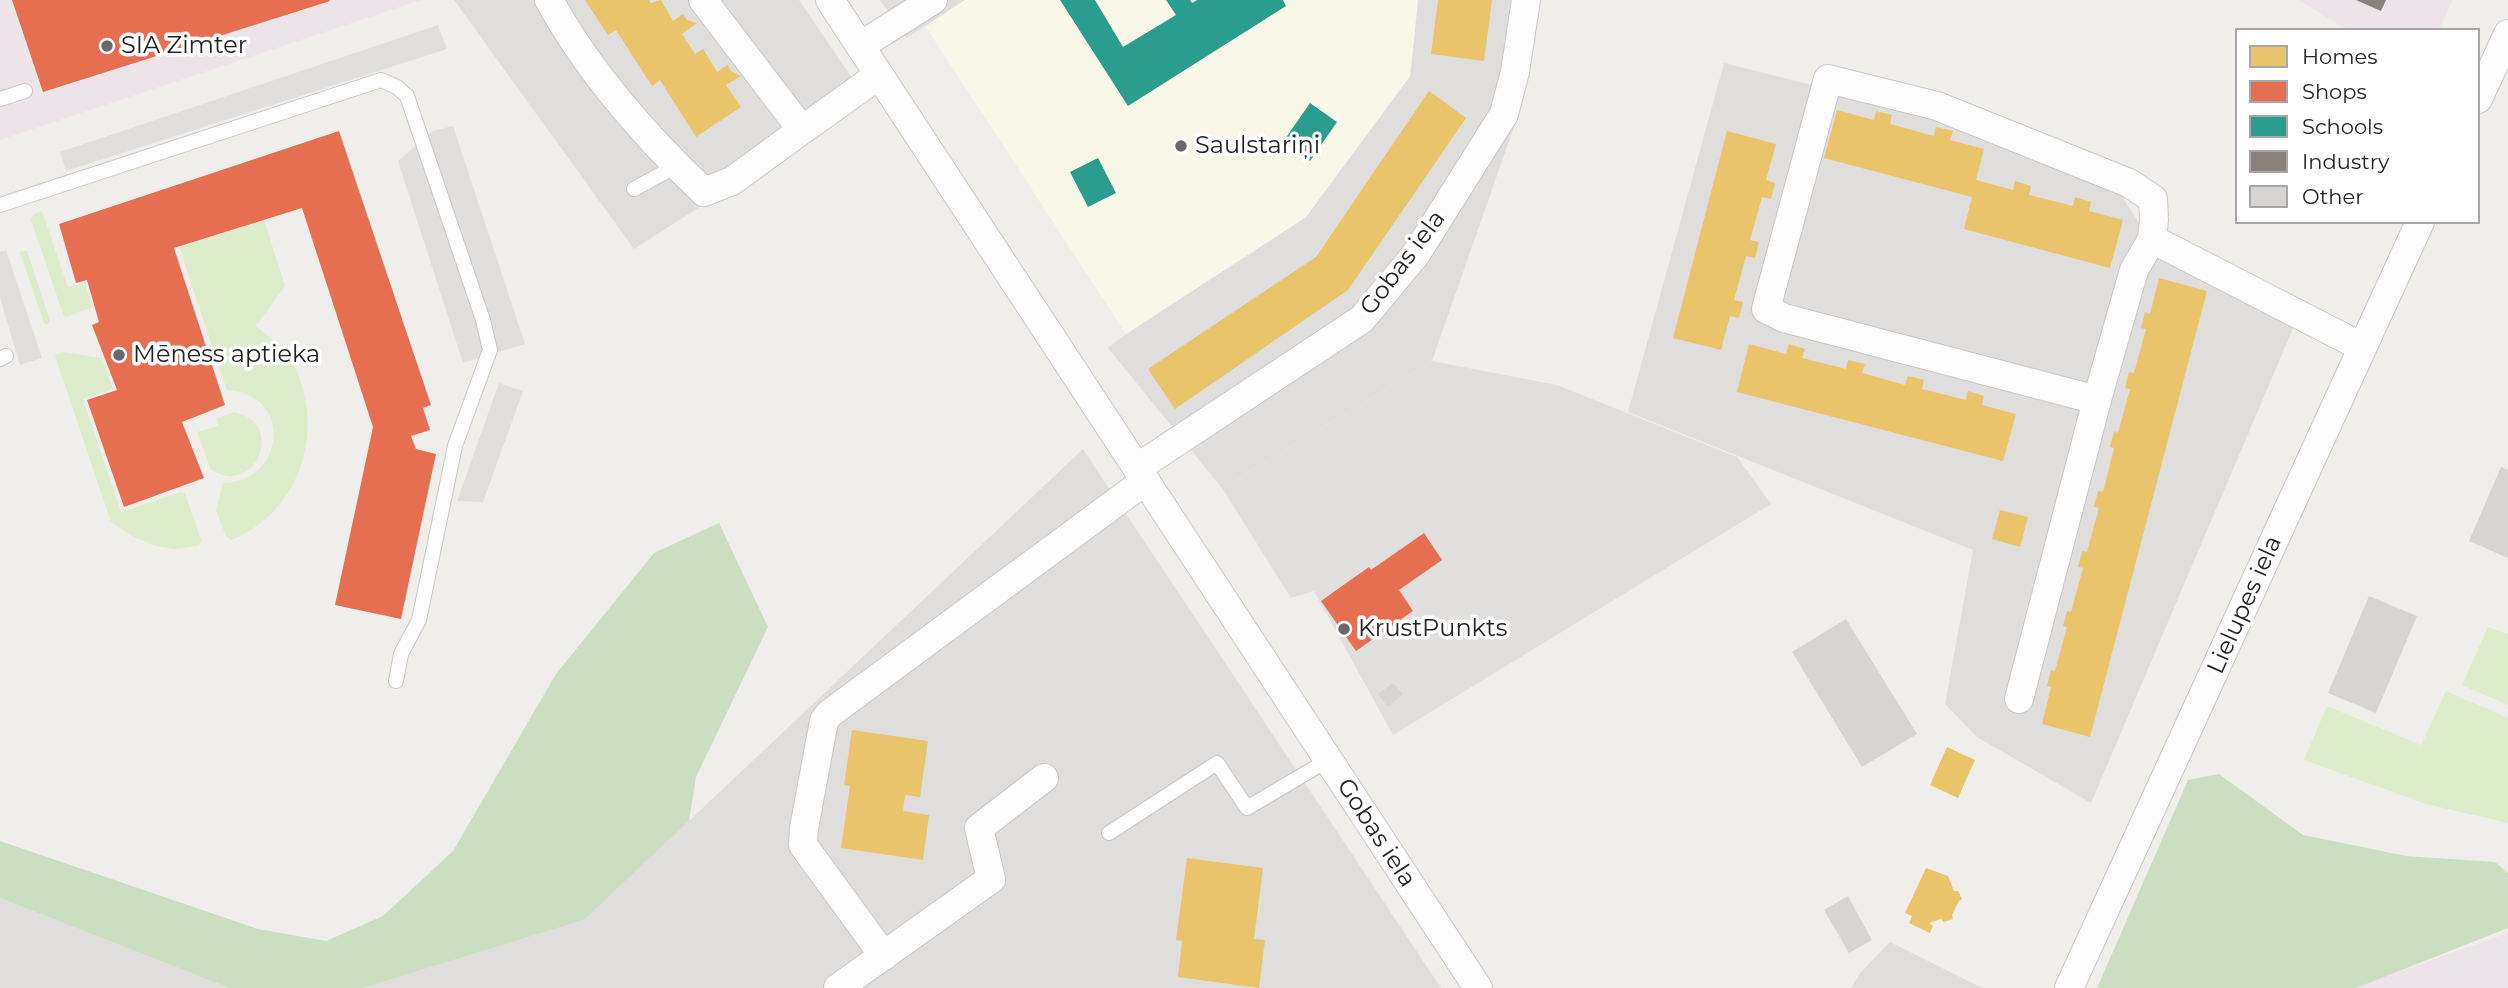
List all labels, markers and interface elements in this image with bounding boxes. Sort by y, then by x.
legend [2235,28,2480,224]
place label: SIA Zimter [121,32,247,60]
marker: SIA Zimter [99,38,115,54]
text: Homes [2302,44,2377,69]
text: Shops [2302,79,2367,104]
text: Schools [2302,114,2383,139]
place label: Saulstariņi [1195,132,1320,160]
marker: Saulstariņi [1173,138,1189,154]
text: Industry [2302,149,2389,174]
text: Other [2302,184,2364,209]
street label: Gobas iela [1354,205,1452,321]
place label: Mēness aptieka [133,341,320,369]
marker: Mēness aptieka [111,347,127,363]
street label: Lielupes iela [2202,532,2288,678]
place label: KrustPunkts [1358,615,1507,643]
marker: KrustPunkts [1336,621,1352,637]
street label: Gobas iela [1330,773,1422,893]

